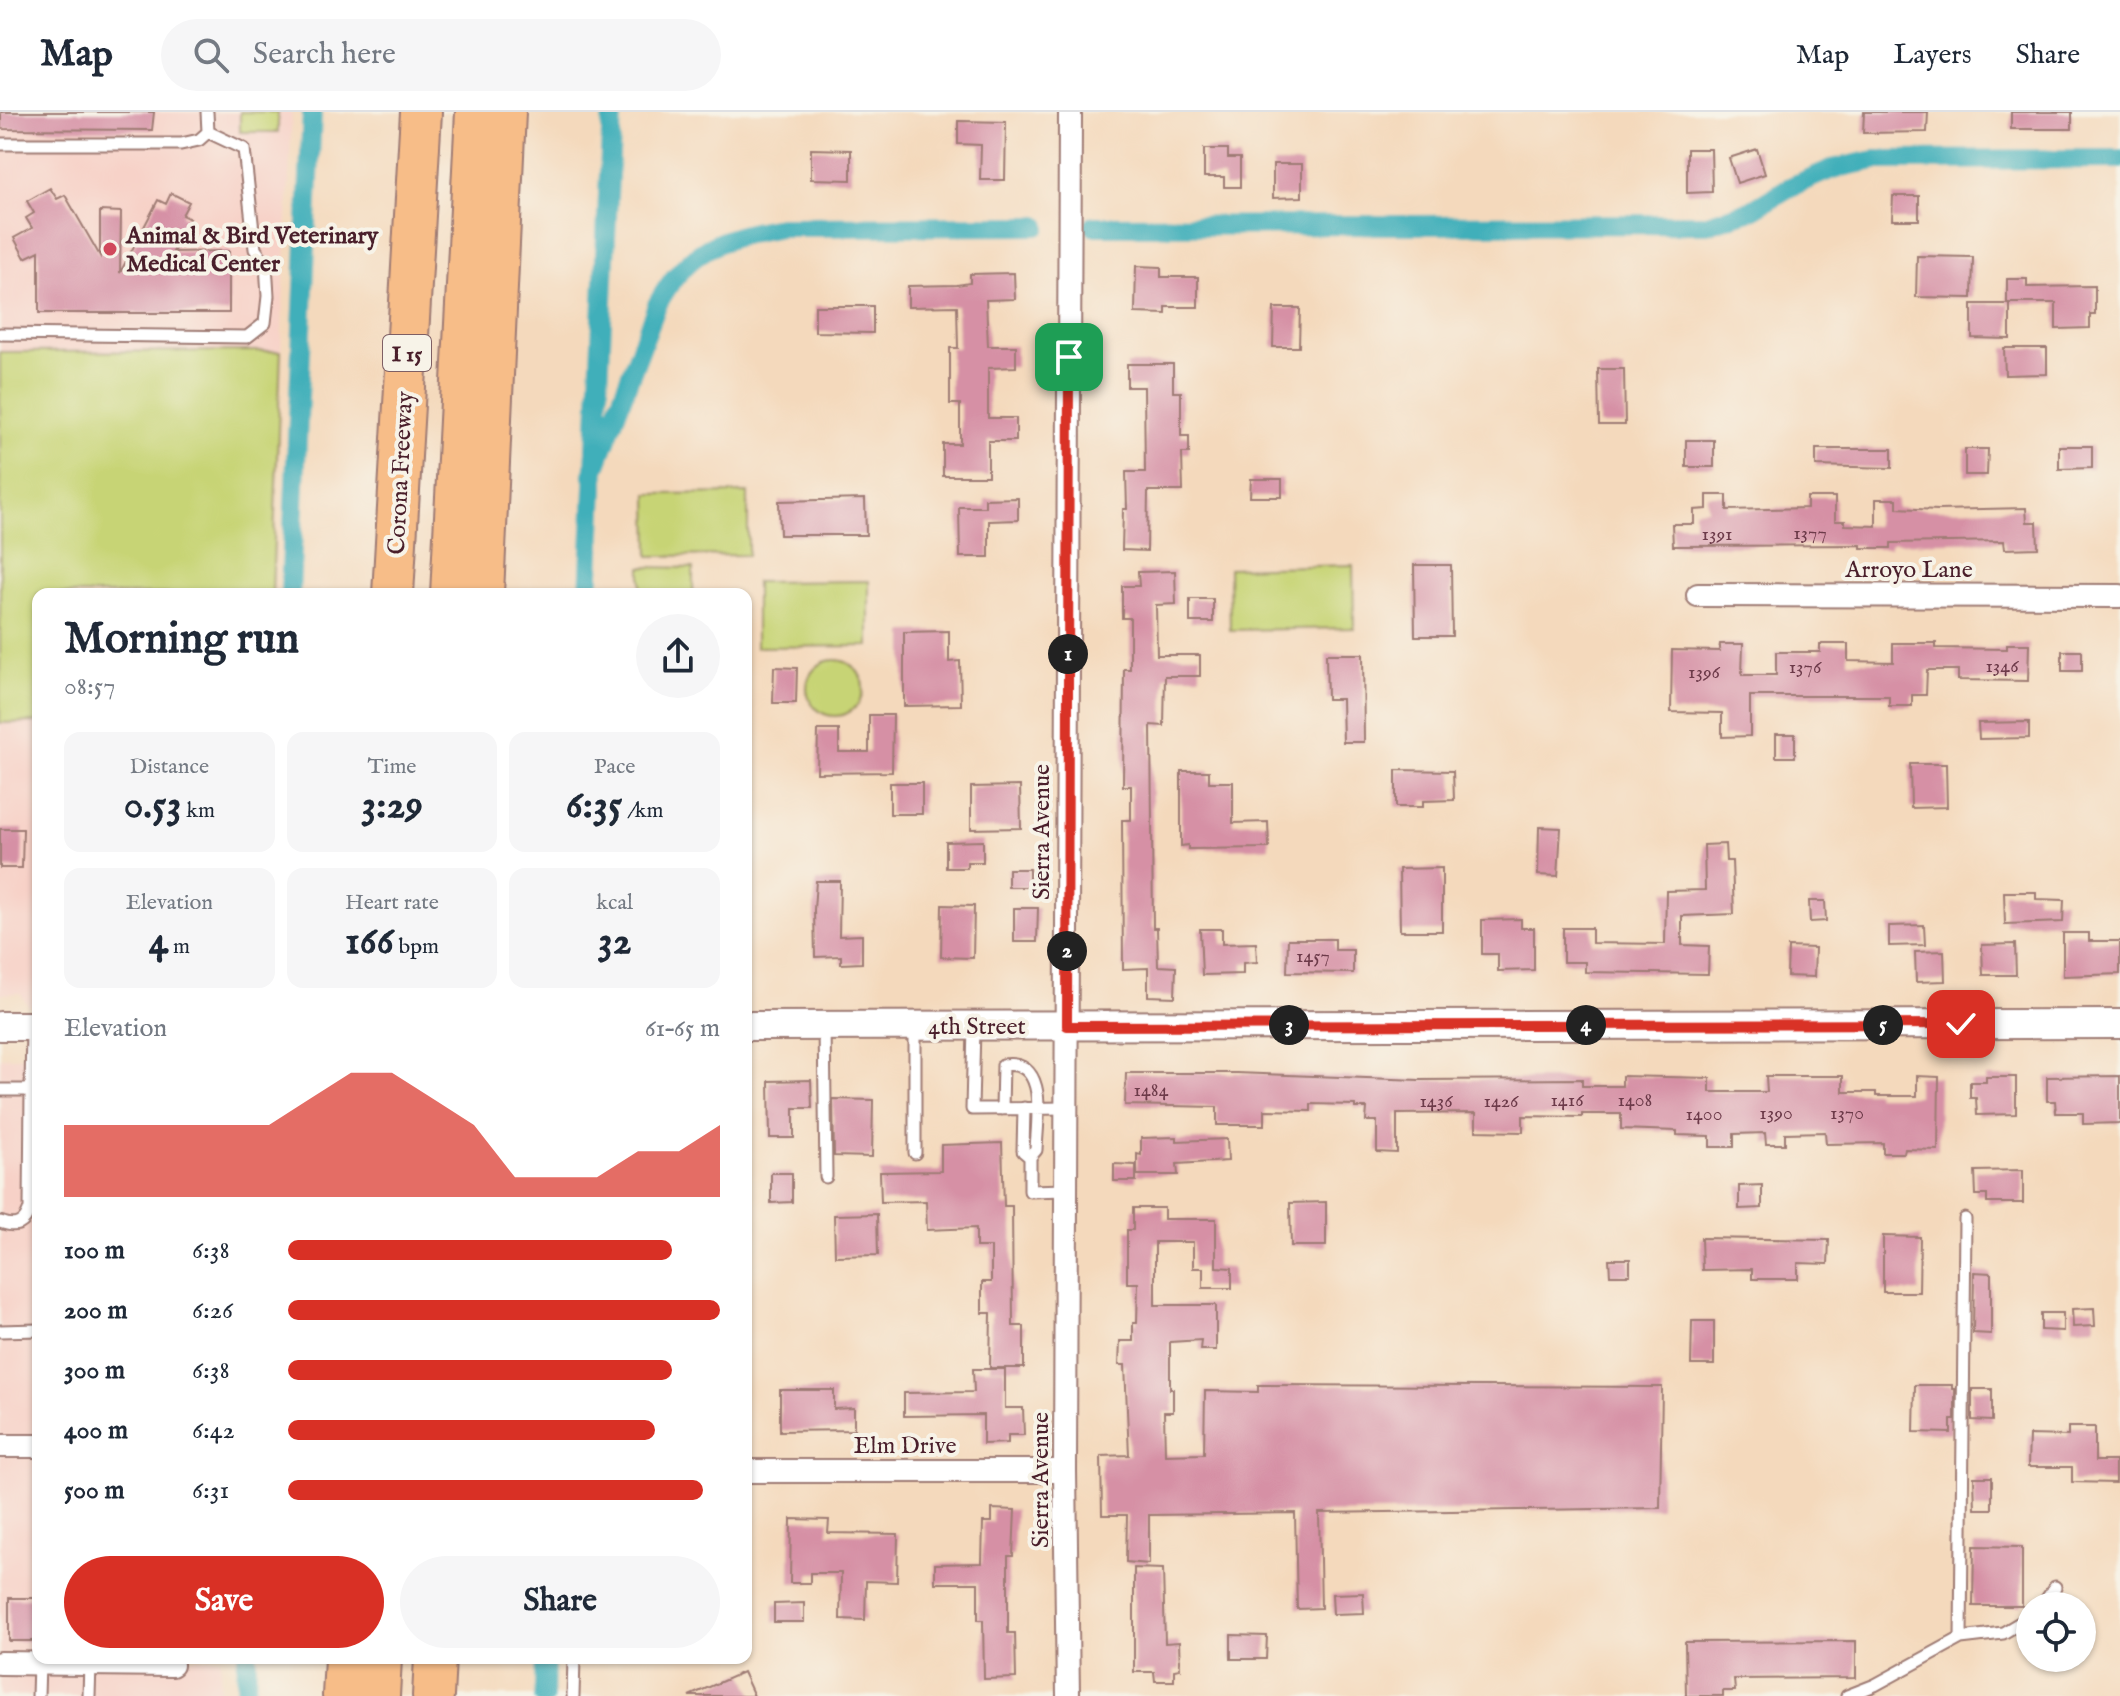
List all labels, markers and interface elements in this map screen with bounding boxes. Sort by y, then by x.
search box [161,19,721,91]
text: Map [40,31,113,79]
icon: search [189,33,233,77]
text: Search here [253,36,396,74]
text: Map [1796,38,1849,73]
text: Layers [1893,38,1972,73]
text: Share [2016,38,2080,73]
place label: Animal & Bird Veterinary Medical Center [125,221,380,280]
marker: Animal & Bird Veterinary Medical Center [101,240,119,258]
pin [1035,323,1103,391]
road number: I 15 [383,335,431,371]
icon: arrive [1047,335,1091,379]
street label: Corona Freeway [382,390,421,556]
house number: 1377 [1793,521,1827,546]
house number: 1391 [1701,522,1733,547]
street label: Arroyo Lane [1844,555,1973,586]
text: Morning run [64,612,299,668]
button: share [636,614,720,698]
pin: 1 [1048,634,1088,674]
text: 1 [1064,640,1072,668]
house number: 1346 [1985,654,2019,679]
house number: 1376 [1789,655,1822,680]
house number: 1396 [1688,660,1721,685]
text: 08:57 [64,670,115,703]
text: Distance [130,753,209,781]
text: Time [368,753,416,781]
text: Pace [594,753,635,781]
street label: Sierra Avenue [1027,764,1058,900]
text: 0.53 [124,781,181,832]
text: 3:29 [361,781,423,832]
text: 6:35 [566,781,623,832]
text: km [181,797,215,825]
text: /km [623,797,664,825]
text: Elevation [126,889,213,917]
text: Heart rate [345,889,439,917]
text: kcal [596,889,633,917]
text: 4 [149,917,168,968]
text: 166 [345,917,394,968]
text: 32 [598,917,632,968]
pin: 2 [1047,931,1087,971]
text: m [168,933,190,961]
text: bpm [394,933,439,961]
text: 2 [1062,937,1072,965]
house number: 1457 [1296,944,1330,969]
pin [1927,990,1995,1058]
icon: check [1939,1002,1983,1046]
pin: 3 [1269,1005,1309,1045]
pin: 4 [1566,1005,1606,1045]
pin: 5 [1863,1005,1903,1045]
text: 3 [1285,1011,1293,1039]
text: 4 [1581,1011,1591,1039]
text: 5 [1879,1011,1887,1039]
text: Elevation [64,1012,167,1045]
text: 61–65 m [645,1012,720,1045]
street label: 4th Street [928,1012,1026,1043]
house number: 1484 [1134,1078,1169,1103]
house number: 1416 [1550,1088,1584,1113]
house number: 1408 [1618,1088,1652,1113]
house number: 1436 [1419,1089,1453,1114]
house number: 1426 [1483,1089,1519,1114]
house number: 1390 [1759,1101,1793,1126]
house number: 1370 [1830,1101,1864,1126]
house number: 1400 [1686,1102,1722,1127]
text: 100 m [64,1234,125,1267]
text: 6:38 [192,1234,230,1267]
text: 200 m [64,1294,128,1327]
text: 6:26 [192,1294,233,1327]
text: 300 m [64,1354,125,1387]
text: 6:38 [192,1354,230,1387]
street label: Sierra Avenue [1026,1412,1057,1548]
text: 400 m [64,1414,128,1447]
text: 6:42 [192,1414,235,1447]
street label: Elm Drive [854,1431,956,1462]
text: 500 m [64,1474,125,1507]
text: 6:31 [192,1474,229,1507]
button: Save [64,1556,384,1648]
button: Share [400,1556,720,1648]
map controls [2016,1592,2096,1672]
button: locate [2016,1592,2096,1672]

